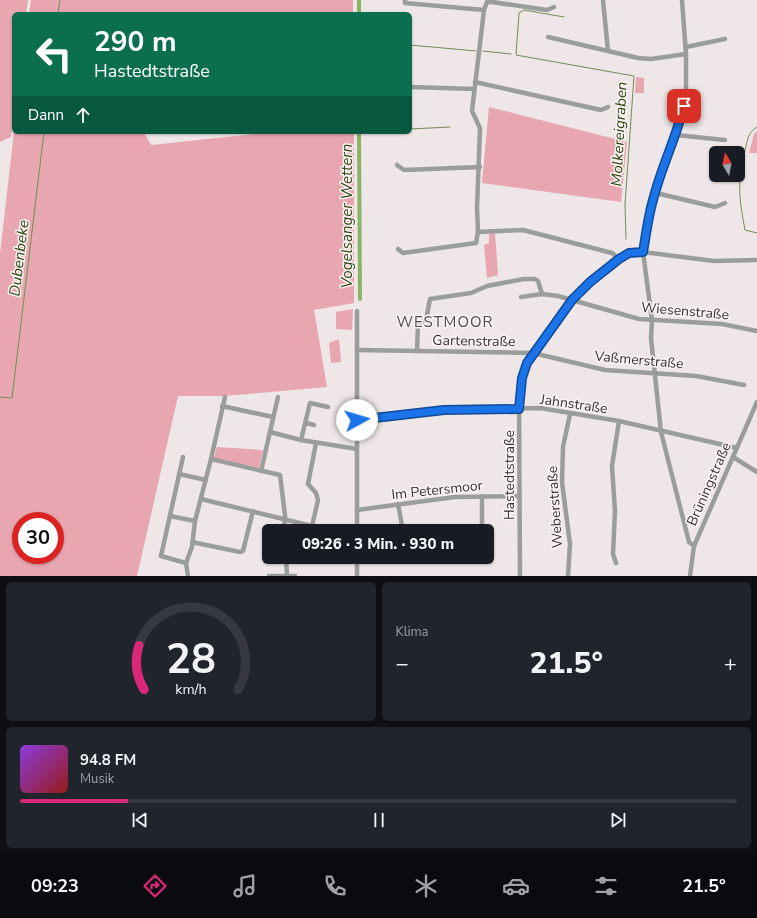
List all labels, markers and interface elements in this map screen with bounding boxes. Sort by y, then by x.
text: 290 m [94,23,177,61]
icon: left [28,28,80,80]
text: Hastedtstraße [94,59,210,83]
water label: Molkereigraben [606,81,632,187]
pin [667,89,701,123]
icon: arrive [673,95,695,117]
icon: ahead [72,104,94,126]
text: Dann [28,105,64,125]
water label: Vogelsanger Wettern [337,144,357,288]
north arrow [709,146,745,182]
map controls [709,146,745,182]
water label: Dubenbeke [4,219,34,297]
street label: Wiesenstraße [640,298,730,324]
district label: WESTMOOR [396,312,494,332]
street label: Gartenstraße [432,331,516,351]
street label: Vaßmerstraße [593,347,684,373]
street label: Jahnstraße [538,390,609,418]
position arrow [336,399,378,441]
street label: Hastedtstraße [500,430,519,520]
street label: Brüningstraße [682,439,736,529]
street label: Weberstraße [543,465,567,549]
street label: Im Petersmoor [390,476,484,504]
speed limit sign: 30 [12,512,64,564]
text: 09:26 · 3 Min. · 930 m [302,534,454,554]
text: Klima [396,623,429,641]
text: 28 [166,630,216,687]
text: 21.5° [530,643,603,684]
text: − [396,649,409,679]
text: + [724,649,737,679]
text: km/h [175,679,206,698]
text: 94.8 FM [80,750,136,770]
text: Musik [80,770,114,788]
icon: previous [129,809,151,831]
icon: pause [368,809,390,831]
icon: next [607,809,629,831]
icon: directions [141,872,169,900]
icon: music [231,872,259,900]
icon: phone [321,872,349,900]
icon: climate [412,872,440,900]
icon: car [502,872,530,900]
icon: filters [592,872,620,900]
text: 09:23 [31,874,79,898]
text: 21.5° [682,874,726,898]

